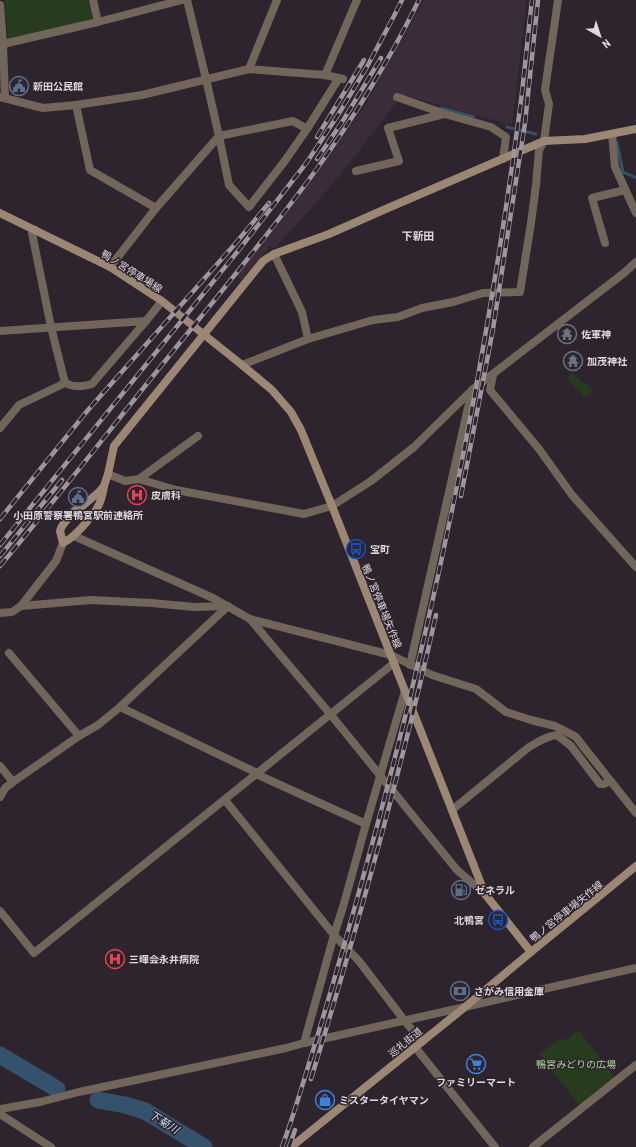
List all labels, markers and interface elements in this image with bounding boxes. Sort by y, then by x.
north arrow [580,16,620,56]
text: N [599,36,613,51]
public building icon: 新田公民館 [8,75,30,97]
place label: 新田公民館 [33,81,83,92]
district label: 下新田 [402,230,435,243]
street label: 鴨ノ宮停車場線 [99,248,164,295]
temple icon: 佐軍神 [556,323,578,345]
place label: 佐軍神 [581,329,611,340]
temple icon: 加茂神社 [562,350,584,372]
place label: 加茂神社 [587,356,628,367]
hospital icon: 皮膚科 [126,484,148,506]
public building icon: 小田原警察署鴨宮駅前連絡所 [67,486,89,508]
place label: 皮膚科 [151,490,181,501]
place label: 小田原警察署鴨宮駅前連絡所 [13,510,143,521]
bus stop icon: 宝町 [345,538,367,560]
place label: 宝町 [370,544,390,555]
street label: 鴨ノ宮停車場矢作線 [360,562,403,650]
fuel station icon: ゼネラル [450,879,472,901]
street label: 鴨ノ宮停車場矢作線 [528,879,605,944]
place label: ゼネラル [475,885,515,896]
bus stop icon: 北鴨宮 [487,909,509,931]
place label: 北鴨宮 [454,915,484,926]
hospital icon: 三暉会永井病院 [104,948,126,970]
place label: 三暉会永井病院 [129,954,199,965]
bank icon: さがみ信用金庫 [449,980,471,1002]
place label: さがみ信用金庫 [474,986,544,997]
street label: 巡礼街道 [386,1026,424,1059]
supermarket icon: ファミリーマート [465,1053,487,1075]
park label: 鴨宮みどりの広場 [536,1059,616,1070]
place label: ファミリーマート [436,1077,516,1088]
shop icon: ミスタータイヤマン [314,1089,336,1111]
place label: ミスタータイヤマン [339,1095,429,1106]
water label: 下菊川 [146,1108,182,1137]

